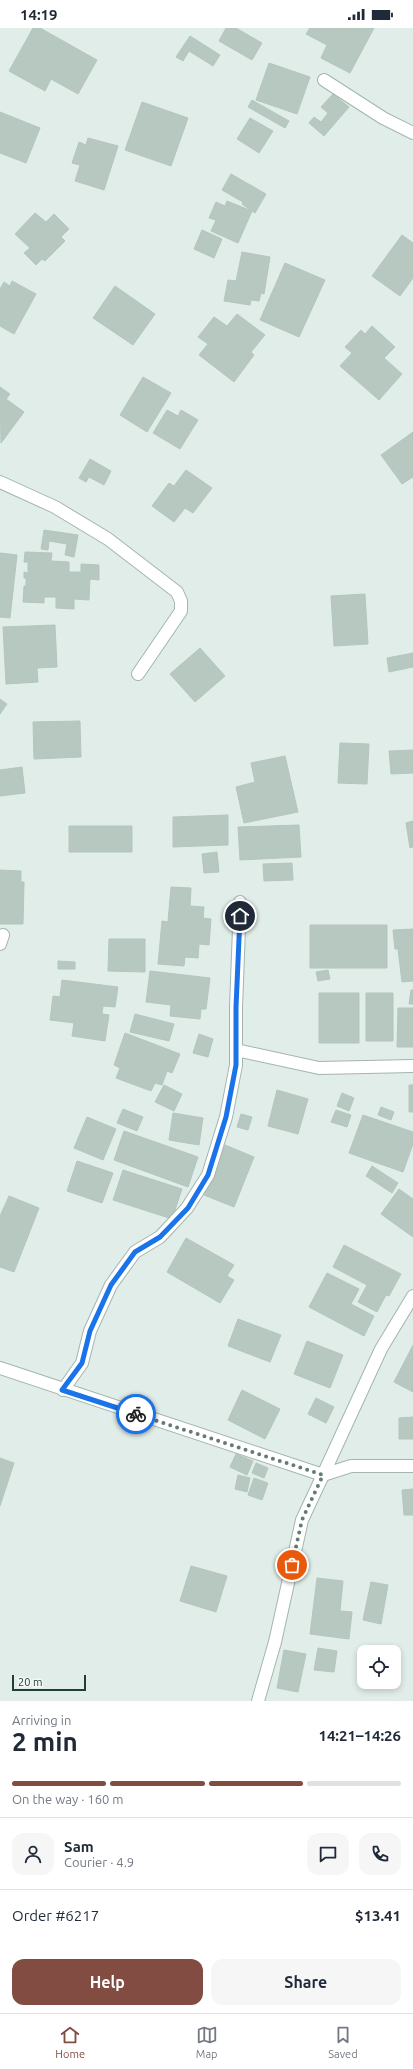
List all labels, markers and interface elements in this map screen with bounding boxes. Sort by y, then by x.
text: 14:19 [20,6,58,23]
pin [223,899,257,933]
icon: home [229,905,251,927]
courier [116,1394,156,1434]
icon: bike [125,1403,147,1425]
pin [275,1548,309,1582]
icon: bag [281,1554,303,1576]
map controls [357,1645,401,1689]
button: locate [357,1645,401,1689]
scale bar [12,1673,86,1692]
text: 20 m [18,1676,42,1688]
text: Arriving in [12,1713,71,1727]
text: 2 min [12,1727,78,1756]
text: 14:21–14:26 [318,1727,401,1744]
text: On the way · 160 m [12,1792,124,1806]
button: person [12,1833,54,1875]
button: chat [307,1833,349,1875]
button: phone [359,1833,401,1875]
text: Sam [64,1838,94,1855]
text: Courier · 4.9 [64,1855,134,1869]
text: Order #6217 [12,1907,99,1924]
text: $13.41 [355,1907,401,1924]
button: Help [12,1959,203,2005]
button: Share [211,1959,401,2005]
tab: Home [55,2024,85,2060]
tab: Map [196,2024,218,2060]
tab: Saved [328,2024,358,2060]

